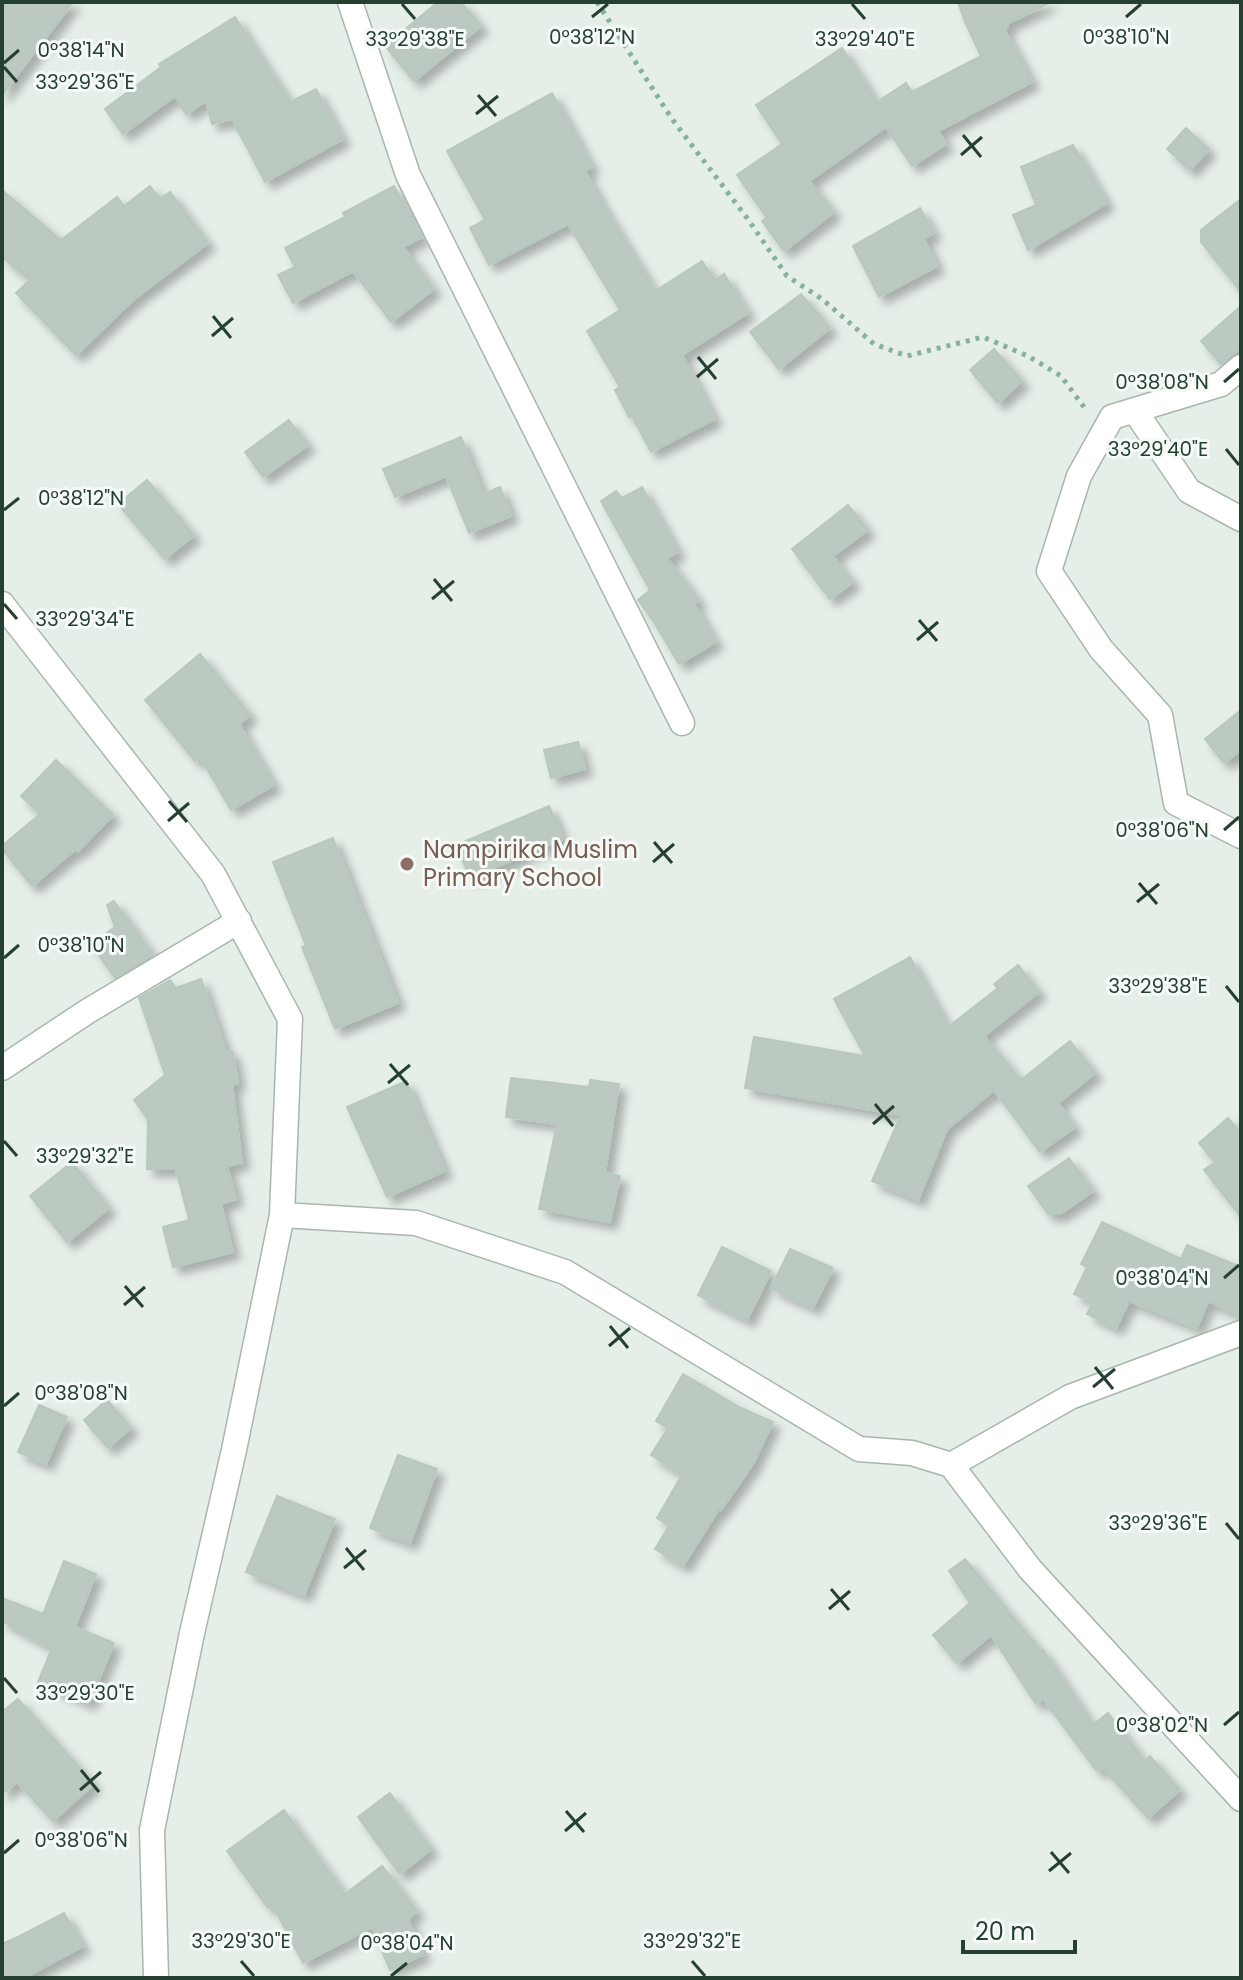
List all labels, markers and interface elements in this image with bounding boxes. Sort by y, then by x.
text: 0°38'12"N [549,23,635,51]
text: 0°38'10"N [1082,23,1170,51]
text: 33°29'38"E [365,25,465,53]
text: 33°29'40"E [815,25,915,53]
text: 0°38'14"N [37,36,125,64]
text: 33°29'36"E [35,68,135,96]
text: 0°38'08"N [1115,368,1209,396]
text: 33°29'40"E [1108,435,1208,463]
text: 0°38'12"N [38,484,124,512]
text: 33°29'34"E [35,605,135,633]
text: 0°38'06"N [1115,816,1209,844]
place label: Nampirika Muslim Primary School [423,833,638,894]
marker: Nampirika Muslim Primary School [398,855,416,873]
text: 0°38'10"N [37,931,125,959]
text: 33°29'38"E [1108,972,1208,1000]
text: 33°29'32"E [36,1142,134,1170]
text: 0°38'04"N [1115,1264,1209,1292]
text: 0°38'08"N [34,1379,128,1407]
text: 33°29'36"E [1108,1509,1208,1537]
text: 33°29'30"E [35,1679,135,1707]
text: 0°38'02"N [1116,1711,1208,1739]
text: 0°38'06"N [34,1826,128,1854]
scale bar [963,1904,1075,1954]
text: 20 m [975,1915,1035,1948]
text: 33°29'30"E [191,1927,291,1955]
text: 33°29'32"E [643,1927,741,1955]
text: 0°38'04"N [360,1929,454,1957]

